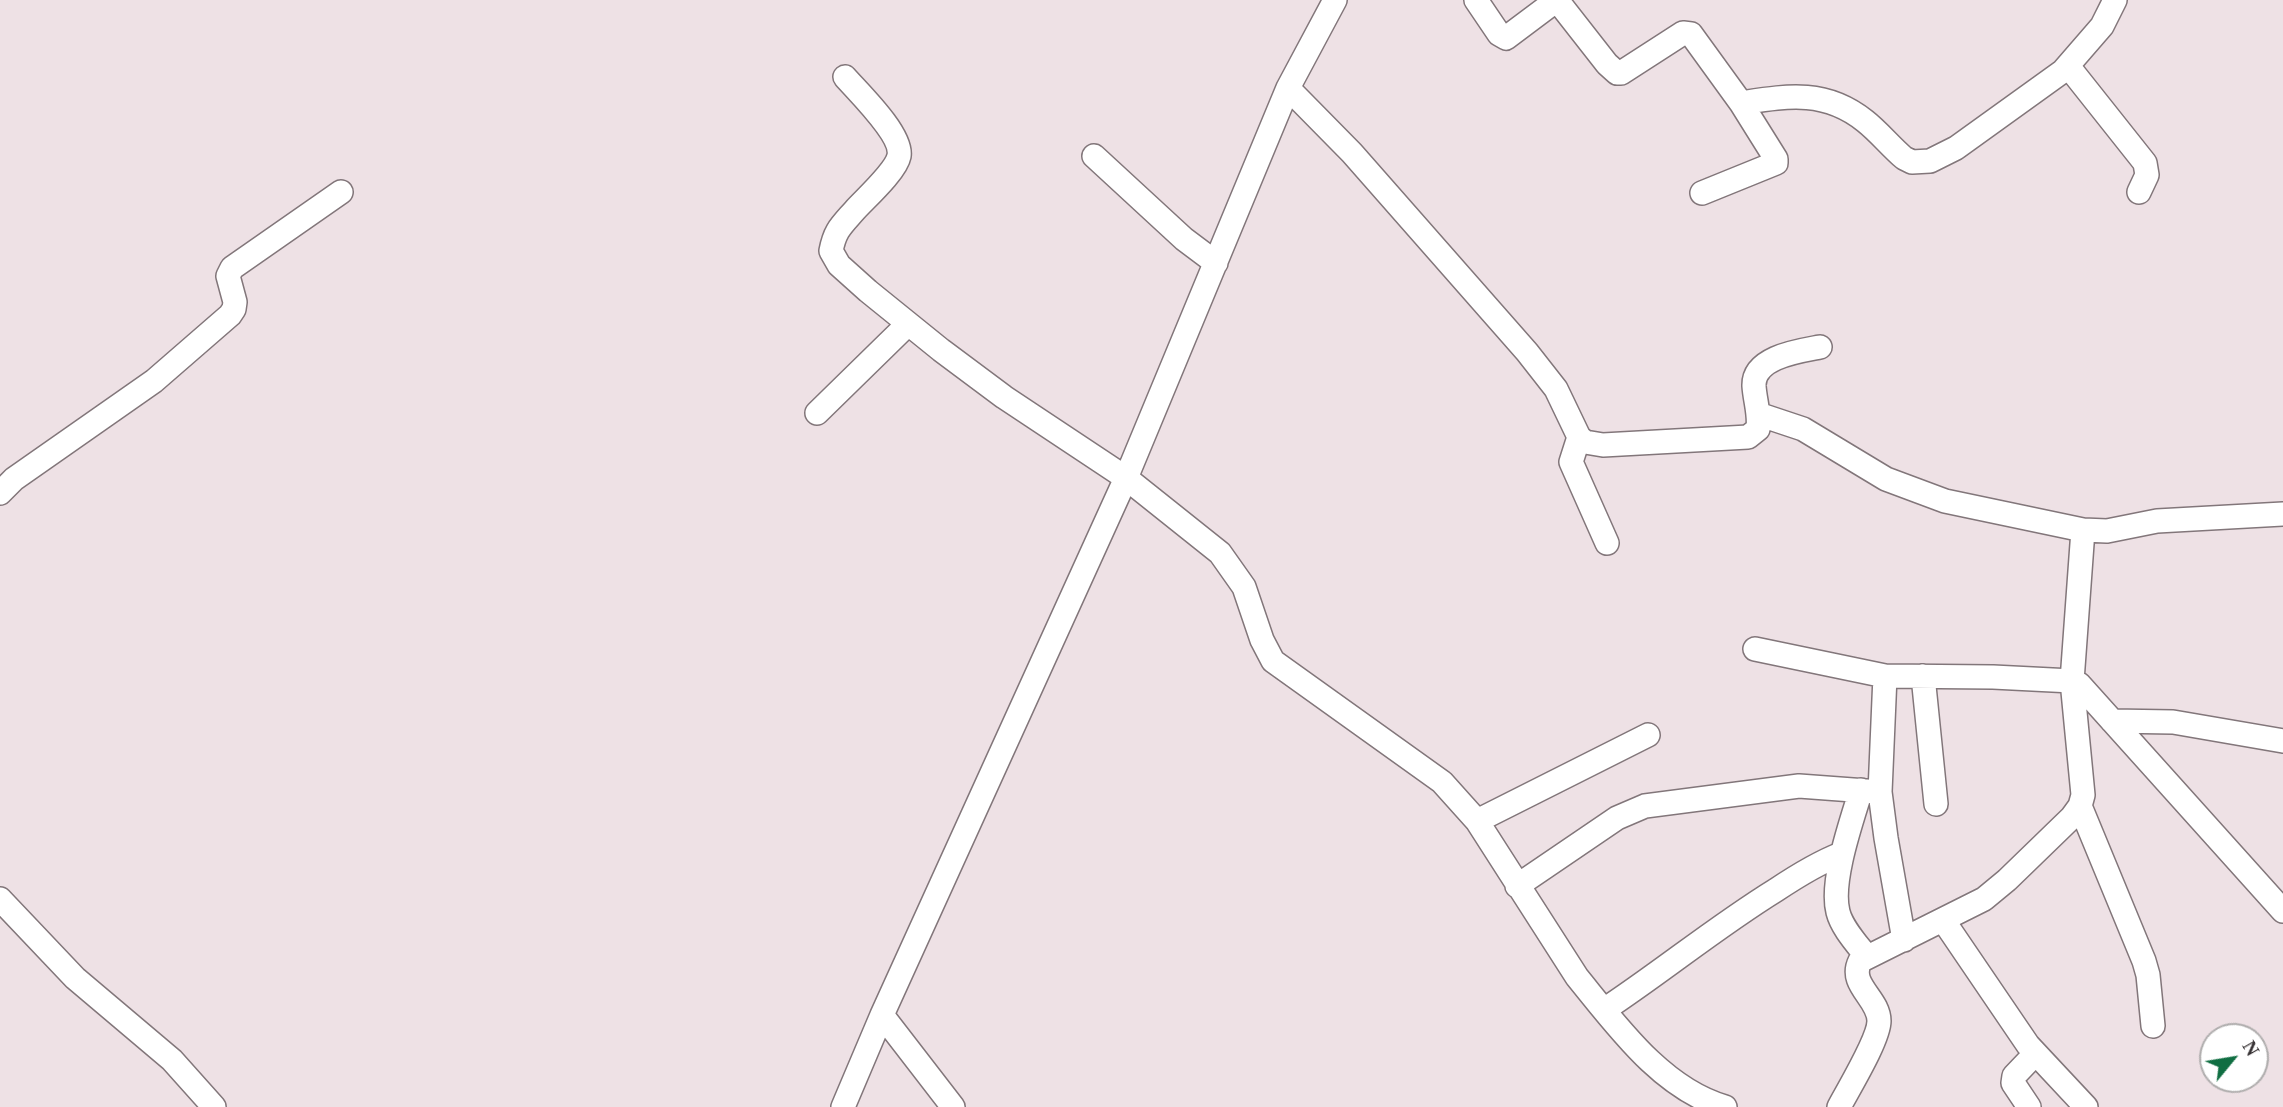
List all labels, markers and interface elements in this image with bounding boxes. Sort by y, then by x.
north arrow [2199,1023,2269,1093]
text: N [2238,1037,2263,1059]

